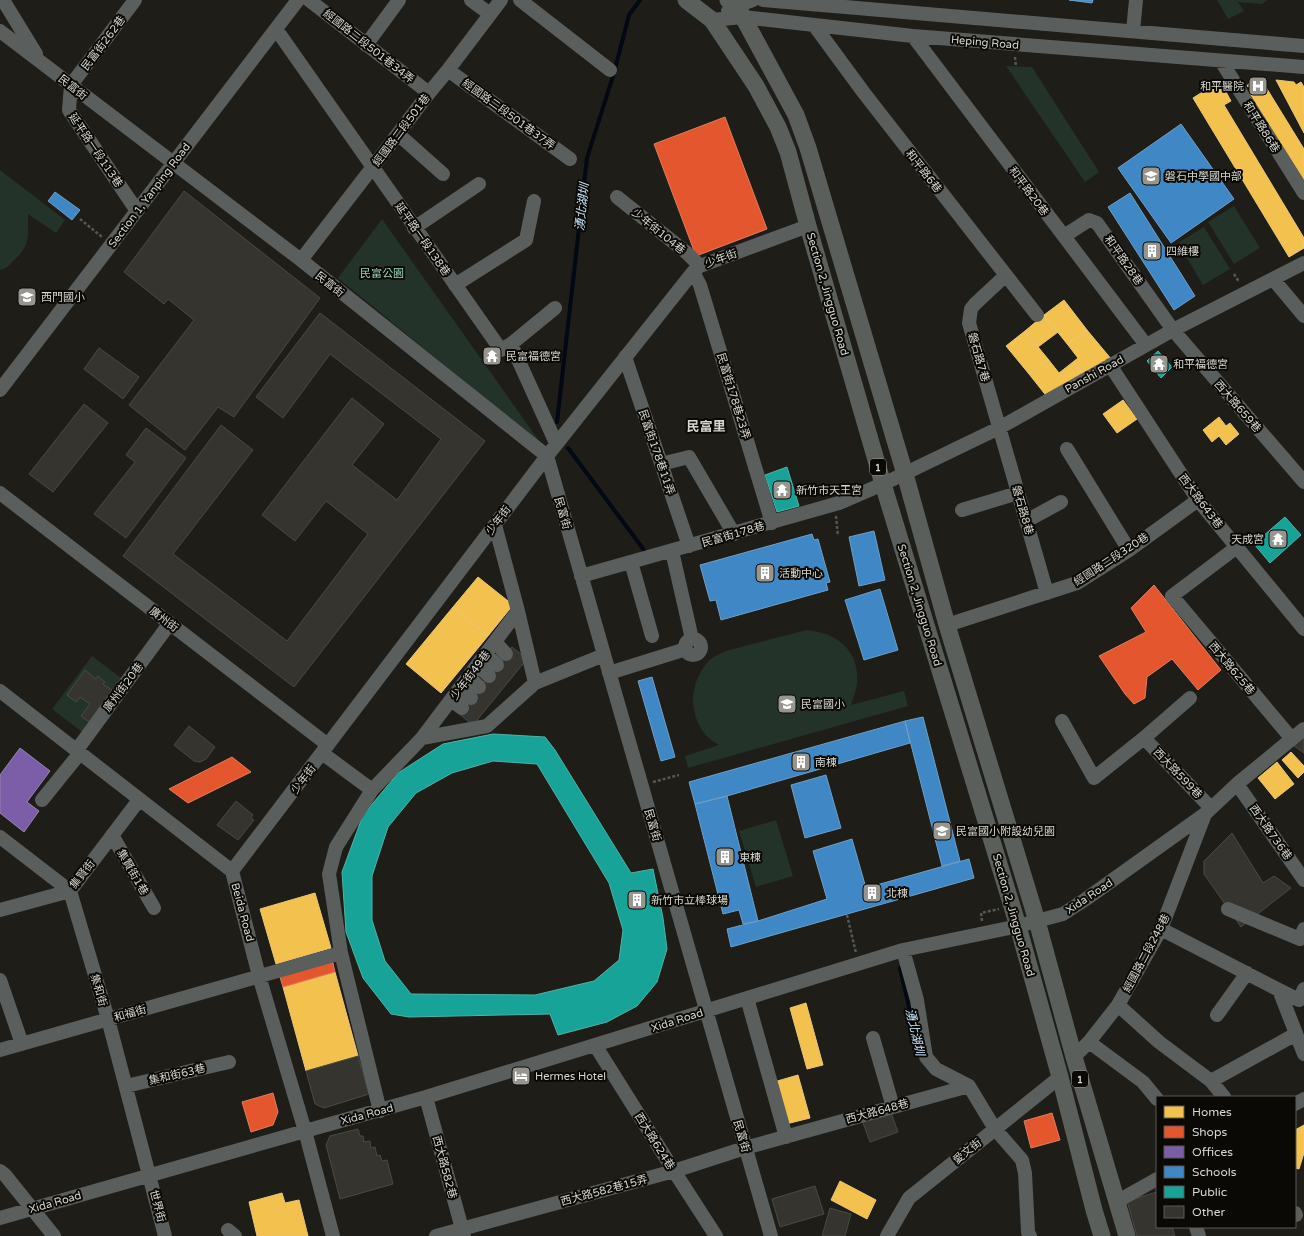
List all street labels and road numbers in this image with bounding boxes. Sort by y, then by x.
street label: 經國路二段501巷34弄 [321,7,417,86]
street label: 民富街262巷 [79,14,128,73]
street label: Heping Road [950,33,1020,52]
street label: 民富街 [56,72,90,103]
street label: 經國路二段501巷37弄 [460,76,558,152]
street label: 經國路二段501巷 [370,92,433,169]
street label: 和平路86巷 [1241,99,1282,155]
street label: 延平路一段113巷 [66,111,125,190]
street label: Section 1, Yanping Road [106,140,193,250]
street label: 和平路6巷 [903,147,944,195]
street label: 和平路20巷 [1006,164,1051,218]
street label: 延平路一段138巷 [392,200,453,279]
street label: 少年街104巷 [629,206,688,257]
street label: Section 2, Jingguo Road [804,231,851,357]
street label: 和平路28巷 [1102,233,1145,288]
street label: 少年街 [703,247,739,270]
street label: 民富街 [313,269,347,300]
street label: 磐石路7巷 [965,331,992,383]
street label: 民富街178巷23弄 [714,351,753,441]
street label: Panshi Road [1063,353,1126,396]
street label: 西大路659巷 [1211,378,1264,435]
street label: 民富街178巷11弄 [636,408,677,497]
road number: 1 [870,459,886,475]
street label: 西大路643巷 [1176,472,1225,531]
street label: 磐石路8巷 [1009,484,1036,536]
street label: 民富街 [552,495,573,531]
street label: 少年街 [483,503,514,537]
street label: 民富街178巷 [700,519,766,550]
street label: 經國路二段320巷 [1071,530,1151,588]
street label: Section 2, Jingguo Road [895,543,944,668]
street label: 廣州街 [147,604,181,635]
street label: 西大路625巷 [1206,639,1257,697]
street label: 少年街49巷 [448,648,493,702]
street label: 廣州街20巷 [101,660,146,714]
street label: 西大路599巷 [1150,746,1205,801]
street label: 少年街 [288,762,319,796]
street label: 西大路736巷 [1247,802,1294,863]
street label: 民富街 [642,807,663,843]
street label: 集賢街1巷 [114,847,151,898]
street label: Section 2, Jingguo Road [990,852,1037,978]
street label: 集賢街 [67,857,98,891]
street label: Xida Road [1063,876,1115,917]
street label: Beida Road [228,881,257,943]
street label: 經國路二段248巷 [1120,912,1173,995]
street label: 集和街 [88,972,109,1008]
street label: 和福街 [112,1003,148,1024]
street label: Xida Road [650,1006,705,1035]
street label: 集和街63巷 [147,1062,207,1087]
road number: 1 [1072,1071,1088,1087]
street label: 西大路648巷 [844,1097,910,1126]
street label: Xida Road [339,1101,395,1128]
street label: 西大路624巷 [632,1110,677,1172]
street label: 民富街 [731,1118,752,1154]
street label: 西大路582巷 [430,1134,459,1200]
street label: 愛文街 [950,1136,984,1167]
street label: 西大路582巷15弄 [559,1173,649,1208]
street label: Xida Road [28,1189,83,1216]
street label: 世界街 [147,1189,168,1224]

